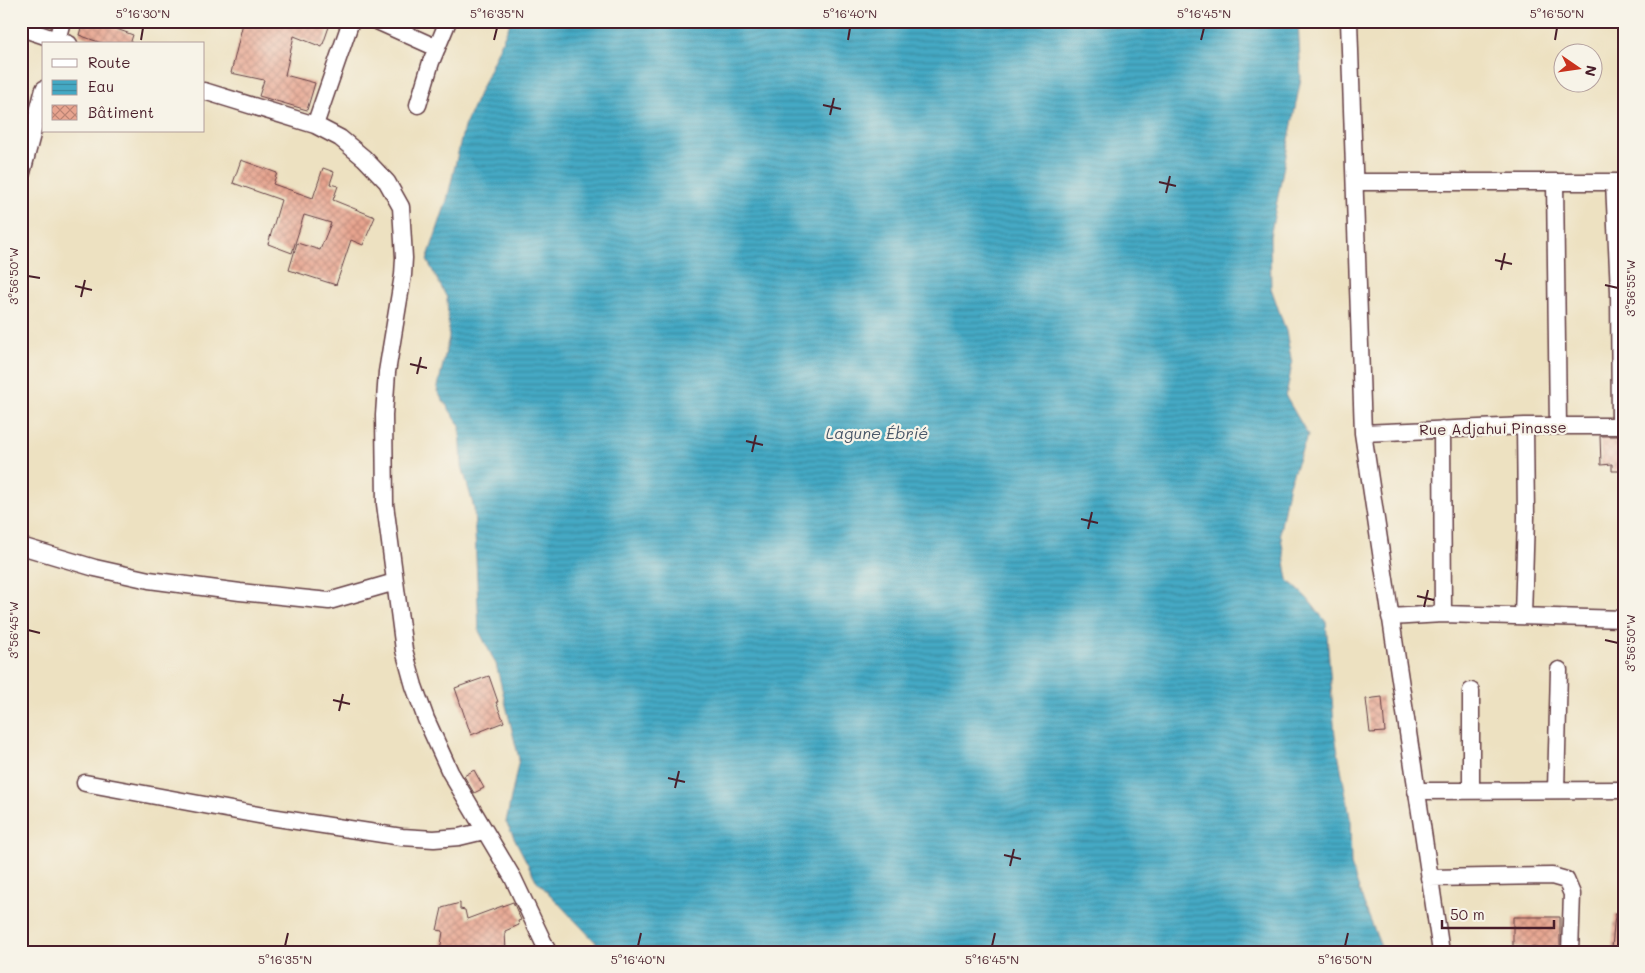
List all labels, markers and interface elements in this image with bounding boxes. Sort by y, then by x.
text: 5°16'30"N [116,5,170,21]
text: 5°16'35"N [470,5,524,21]
text: 5°16'40"N [823,5,877,21]
text: 5°16'45"N [1177,5,1231,21]
text: 5°16'50"N [1530,5,1584,21]
legend [42,42,205,132]
north arrow [1552,42,1602,92]
text: Route [88,52,131,72]
text: N [1581,64,1602,78]
text: Eau [88,76,114,96]
text: Bâtiment [88,102,154,122]
text: 3°56'50"W [5,247,21,305]
text: 3°56'55"W [1622,259,1638,317]
street label: Rue Adjahui Pinasse [1419,417,1567,439]
water label: Lagune Ébrié [826,422,928,443]
text: 3°56'45"W [5,601,21,659]
text: 3°56'50"W [1622,614,1638,672]
scale bar [1442,898,1555,930]
text: 50 m [1450,904,1485,924]
text: 5°16'35"N [258,951,312,967]
text: 5°16'40"N [611,951,665,967]
text: 5°16'45"N [965,951,1019,967]
text: 5°16'50"N [1318,951,1372,967]

